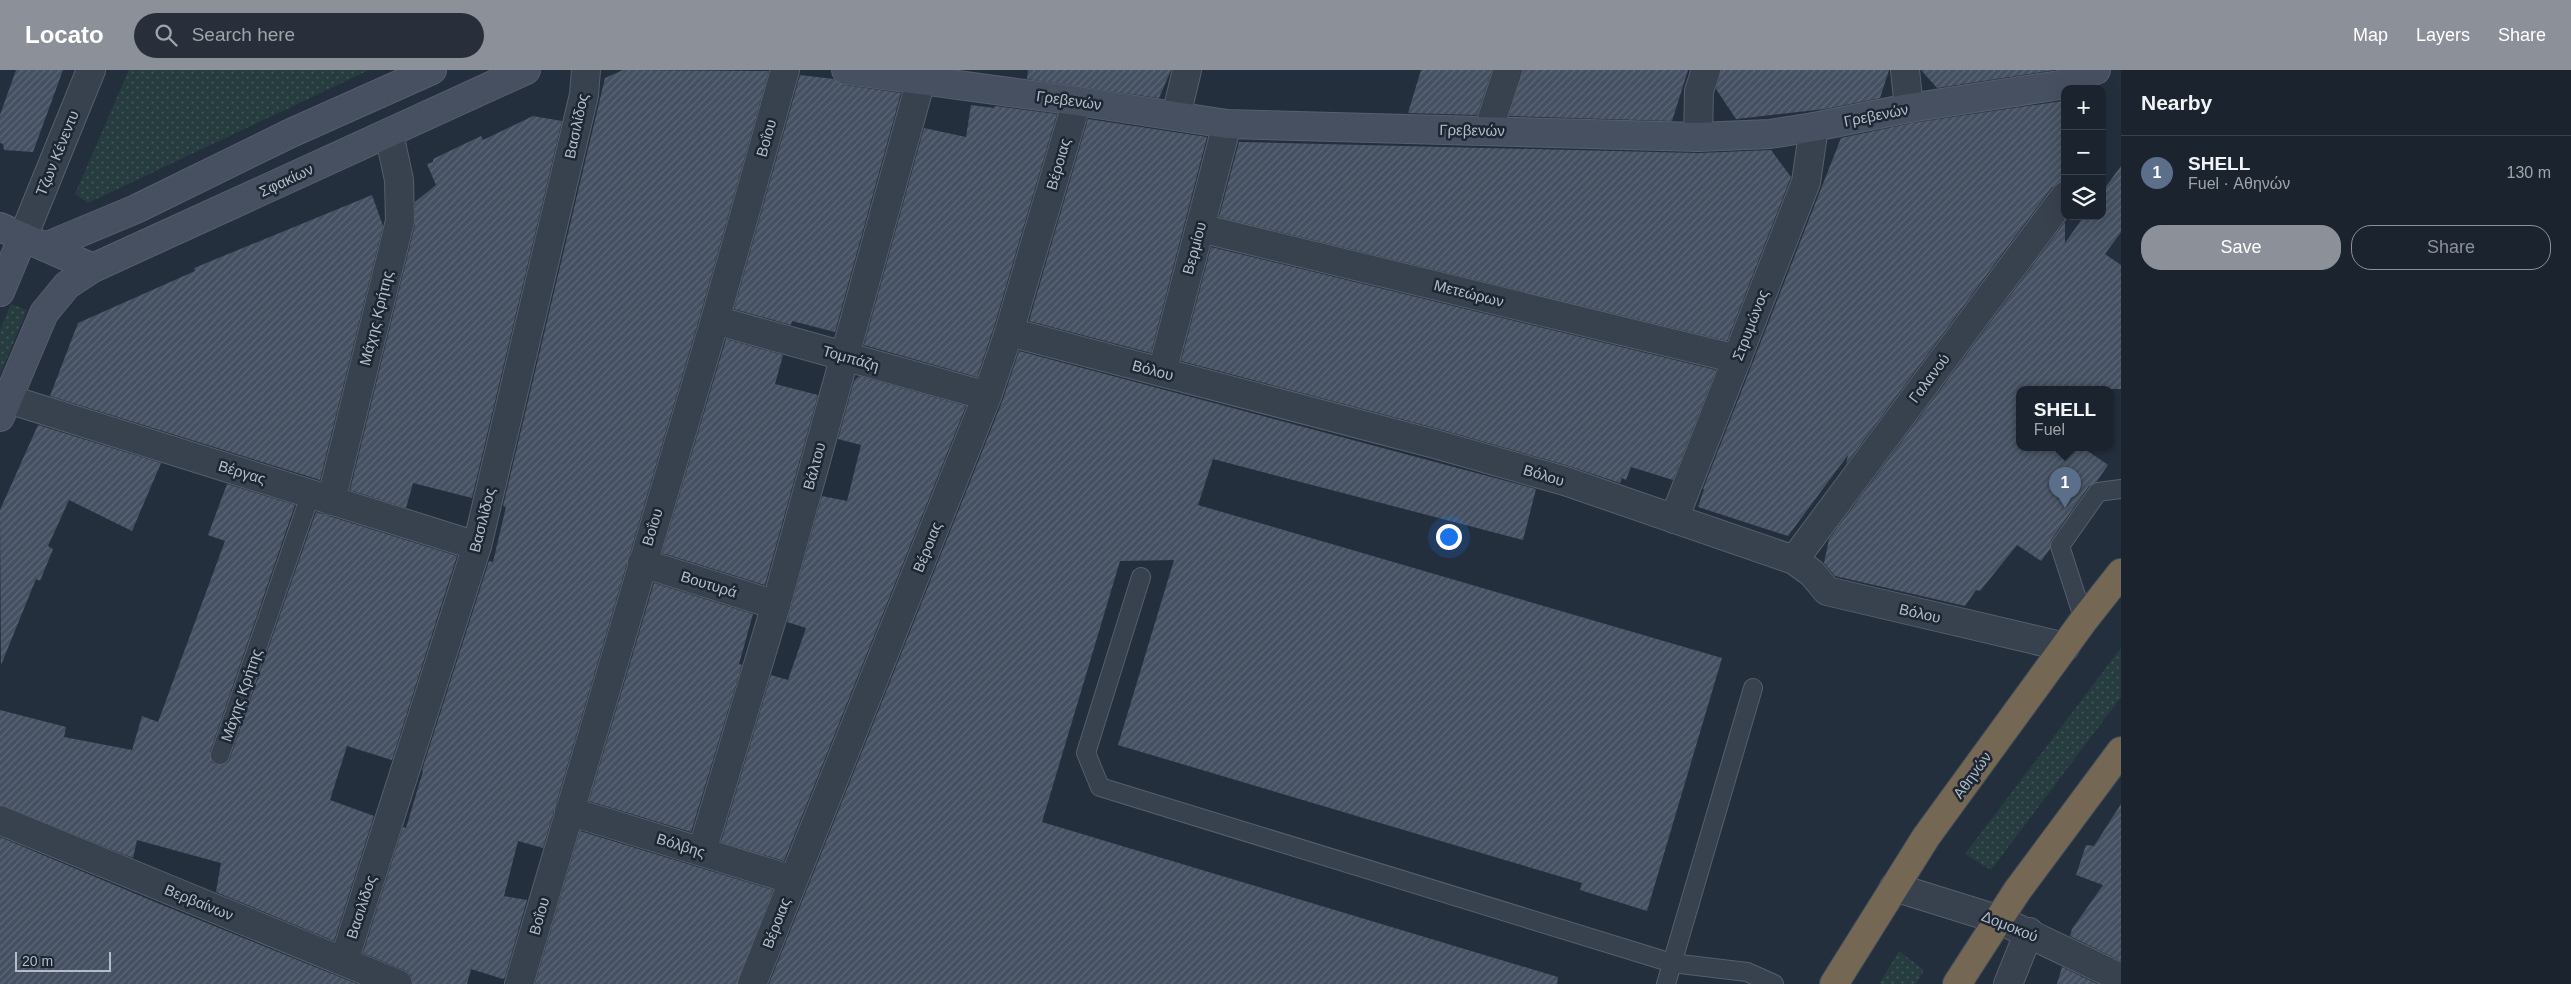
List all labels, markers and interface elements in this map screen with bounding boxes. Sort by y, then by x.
search box [134,13,484,58]
text: Locato [25,21,104,48]
icon: search [152,21,180,49]
text: Search here [192,24,295,45]
text: Map [2353,25,2388,45]
text: Layers [2416,25,2470,45]
text: Share [2498,25,2546,45]
map controls [2061,85,2106,220]
button: + [2061,85,2106,130]
street label: Γρεβενών [1035,87,1103,113]
text: Nearby [2141,91,2212,114]
street label: Βασιλίδος [561,92,591,160]
street label: Γρεβενών [1842,100,1910,130]
street label: Τζων Κένεντυ [32,108,82,198]
street label: Βοΐου [753,117,779,159]
street label: Γρεβενών [1439,121,1505,139]
button: − [2061,130,2106,175]
street label: Βέροιας [1043,136,1073,192]
text: SHELL [2188,153,2250,174]
street label: Σφακίων [256,160,316,200]
text: 1 [2153,164,2161,181]
text: 130 m [2507,164,2551,181]
button: layers [2061,175,2106,220]
text: Fuel · Αθηνών [2188,175,2290,192]
street label: Βερμίου [1179,220,1209,276]
button: Save [2141,225,2341,270]
button: Share [2351,225,2551,270]
street label: Μάχης Κρήτης [356,269,396,367]
street label: Μετεώρων [1432,276,1506,310]
street label: Στρυμώνος [1729,287,1771,363]
street label: Τομπάζη [821,342,881,374]
street label: Γαλανού [1905,350,1953,406]
street label: Βόλου [1131,356,1175,384]
popup [2016,386,2114,451]
text: SHELL [2034,399,2096,420]
text: Fuel [2034,421,2065,438]
street label: Βάλτου [800,440,828,492]
street label: Βέργας [216,457,268,487]
street label: Βόλου [1521,461,1567,489]
pin: 1 [2049,467,2081,508]
street label: Βασιλίδος [466,486,498,554]
street label: Βοΐου [638,506,666,548]
street label: Βέροιας [909,519,945,575]
your location [1436,524,1462,550]
street label: Βουτυρά [679,567,739,601]
street label: Βόλου [1898,600,1942,626]
street label: Μάχης Κρήτης [217,646,265,744]
street label: Αθηνών [1949,748,1995,802]
street label: Βόλβης [655,830,707,860]
street label: Βασιλίδος [343,873,379,941]
street label: Βερβαίνων [162,881,236,923]
street label: Βοΐου [526,895,552,937]
street label: Βέροιας [759,895,793,951]
street label: Δομοκού [1979,907,2041,945]
scale bar [15,949,111,972]
text: 20 m [22,953,53,969]

